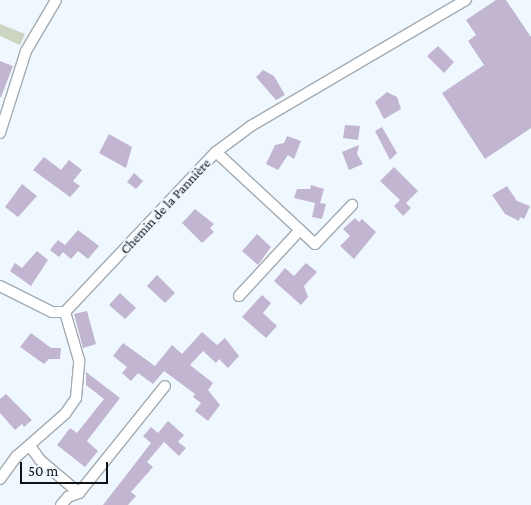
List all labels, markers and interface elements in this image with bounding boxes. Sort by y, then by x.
street label: Chemin de la Pannière [116,155,214,257]
scale bar [22,452,110,484]
text: 50 m [28,463,58,479]

